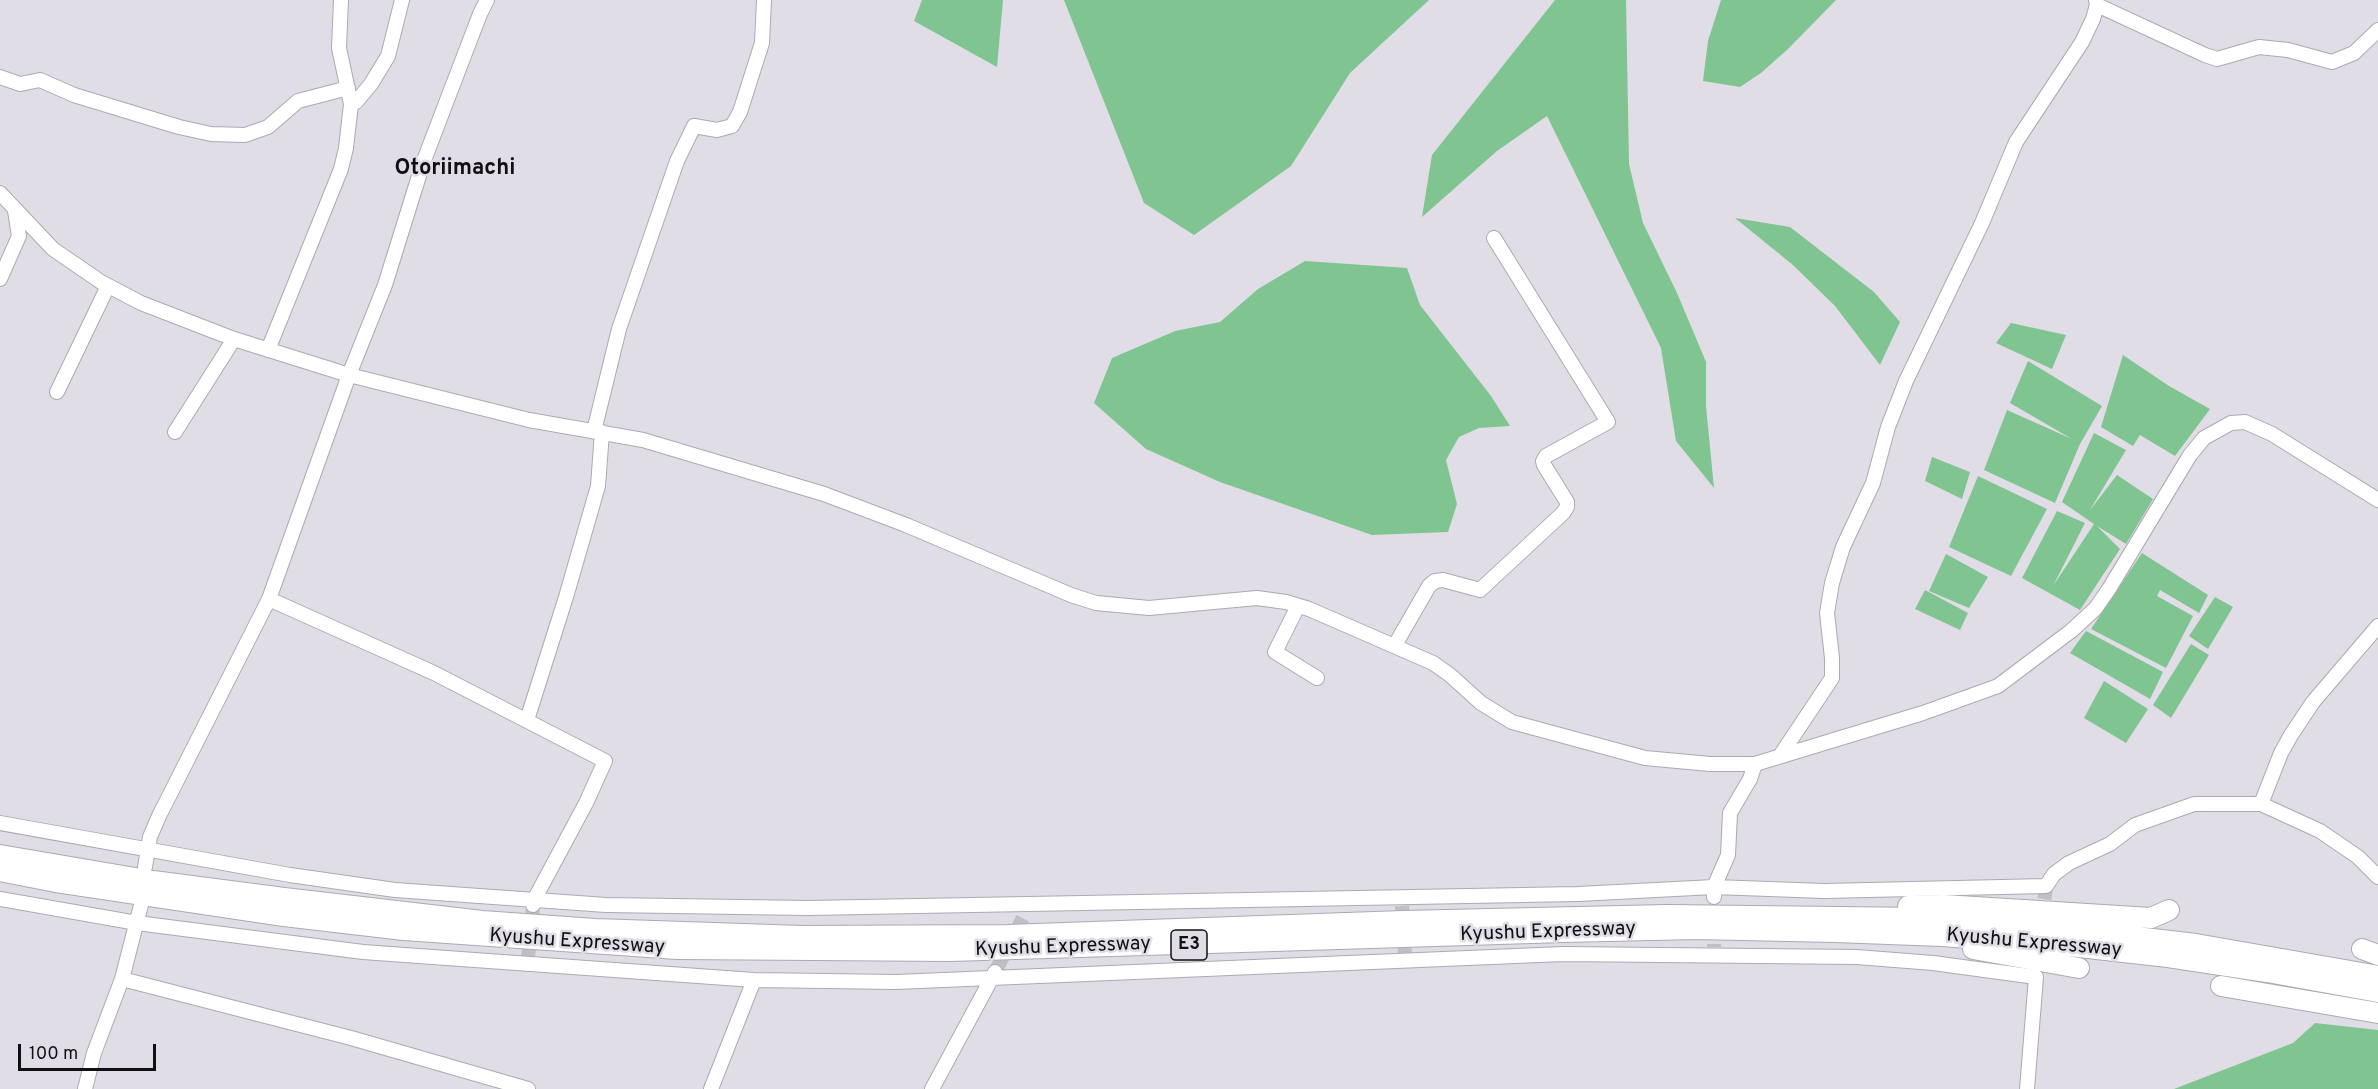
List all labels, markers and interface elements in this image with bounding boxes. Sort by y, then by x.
district label: Otoriimachi [395,157,515,183]
street label: Kyushu Expressway [1460,918,1636,948]
street label: Kyushu Expressway [1945,924,2123,964]
street label: Kyushu Expressway [488,925,666,961]
road number: E3 [1171,930,1207,960]
street label: Kyushu Expressway [975,933,1151,963]
scale bar [21,1032,159,1070]
text: 100 m [29,1043,78,1066]

